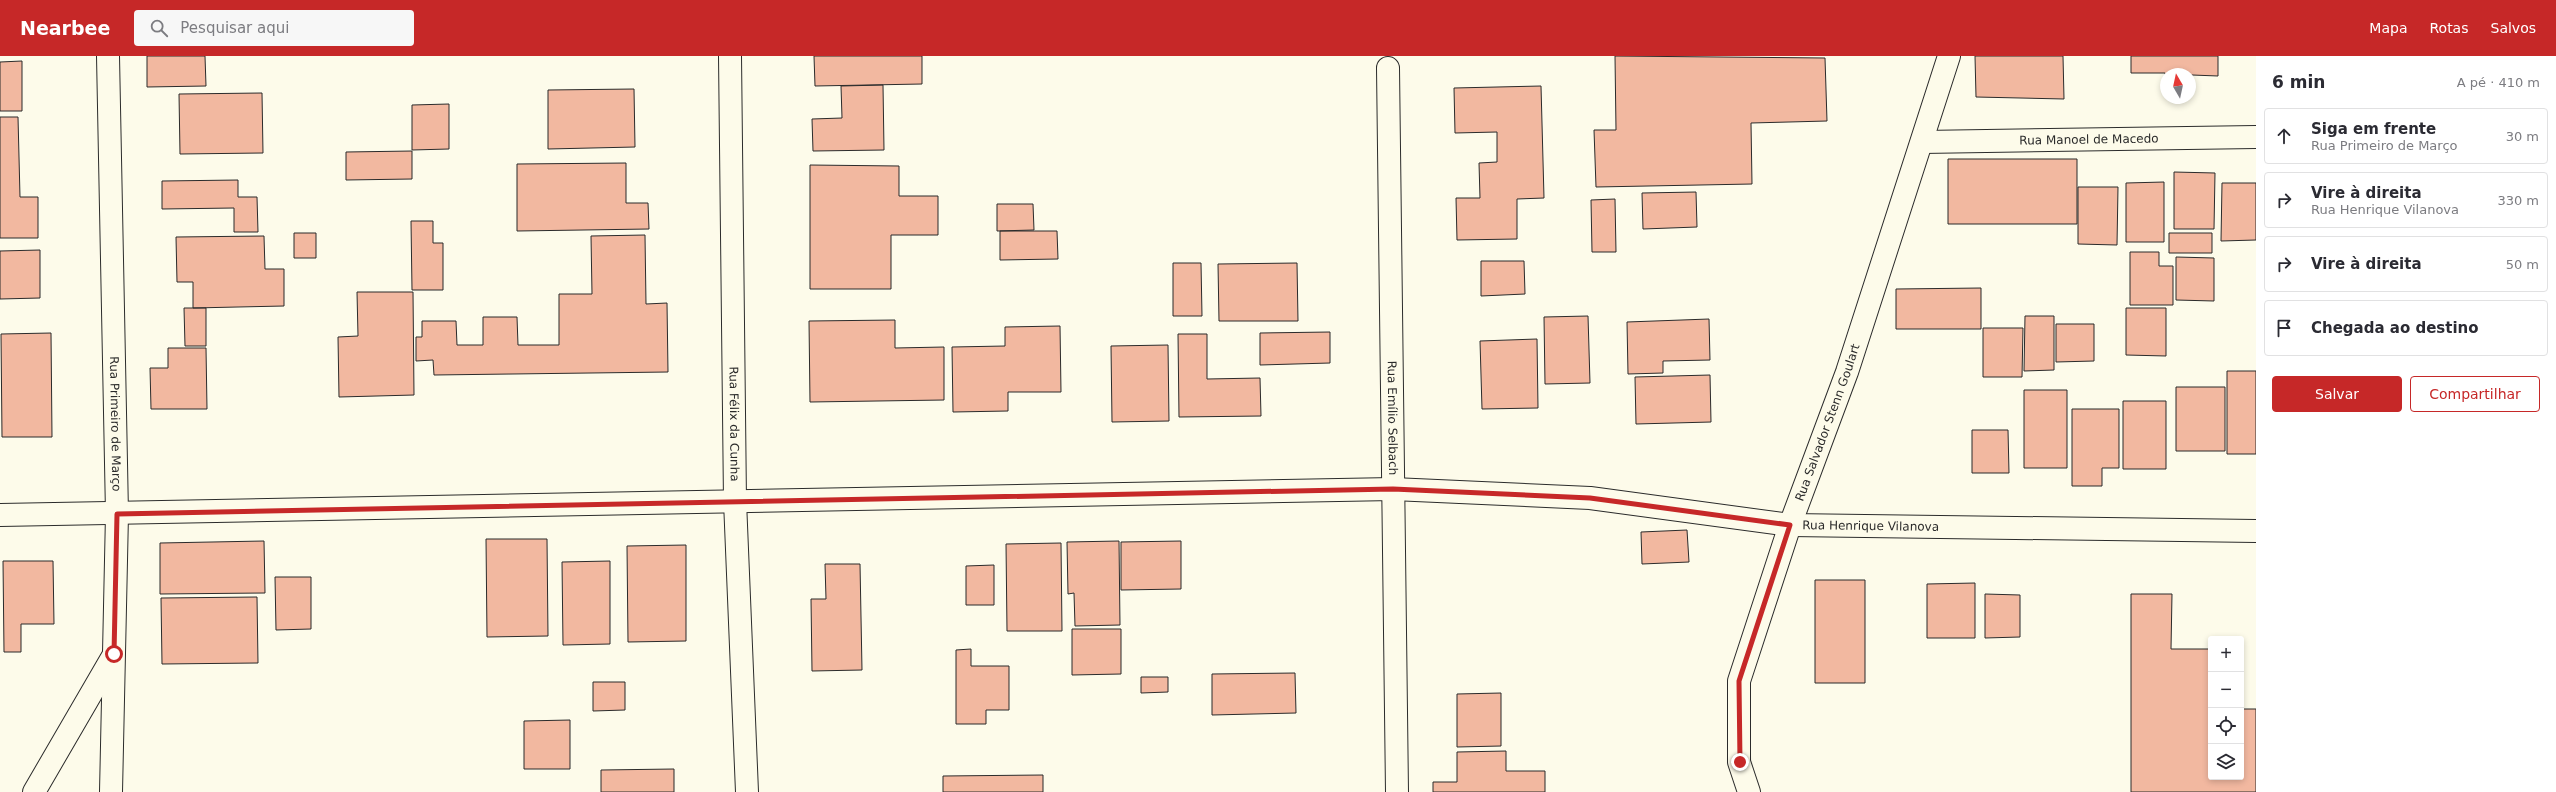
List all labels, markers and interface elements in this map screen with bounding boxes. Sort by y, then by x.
search box [134,10,414,46]
text: Nearbee [20,17,110,39]
icon: search [148,17,170,39]
text: Pesquisar aqui [180,19,289,37]
text: Mapa [2369,20,2407,36]
text: Rotas [2429,20,2469,36]
text: Salvos [2491,20,2536,36]
north arrow [2160,68,2196,104]
text: 6 min [2272,72,2325,92]
text: A pé · 410 m [2457,75,2540,90]
text: Siga em frente [2311,120,2436,138]
icon: ahead [2273,125,2295,147]
text: 30 m [2506,129,2539,144]
street label: Rua Manoel de Macedo [2019,131,2159,148]
text: Rua Primeiro de Março [2311,138,2458,153]
text: Vire à direita [2311,184,2422,202]
icon: right [2273,189,2295,211]
text: 330 m [2497,193,2539,208]
text: Rua Henrique Vilanova [2311,202,2459,217]
icon: right [2273,253,2295,275]
text: Vire à direita [2311,255,2422,273]
text: 50 m [2506,257,2539,272]
icon: arrive [2273,317,2295,339]
text: Chegada ao destino [2311,319,2479,337]
street label: Rua Salvador Stenn Goulart [1793,342,1863,503]
street label: Rua Primeiro de Março [107,356,124,492]
street label: Rua Emílio Selbach [1385,361,1400,475]
street label: Rua Félix da Cunha [726,366,742,482]
button: Salvar [2272,376,2402,412]
button: Compartilhar [2410,376,2540,412]
street label: Rua Henrique Vilanova [1802,518,1939,534]
map controls [2208,636,2244,780]
button: + [2208,636,2244,672]
route start [105,645,123,663]
button: − [2208,672,2244,708]
button: locate [2208,708,2244,744]
button: layers [2208,744,2244,780]
route end [1731,753,1749,771]

